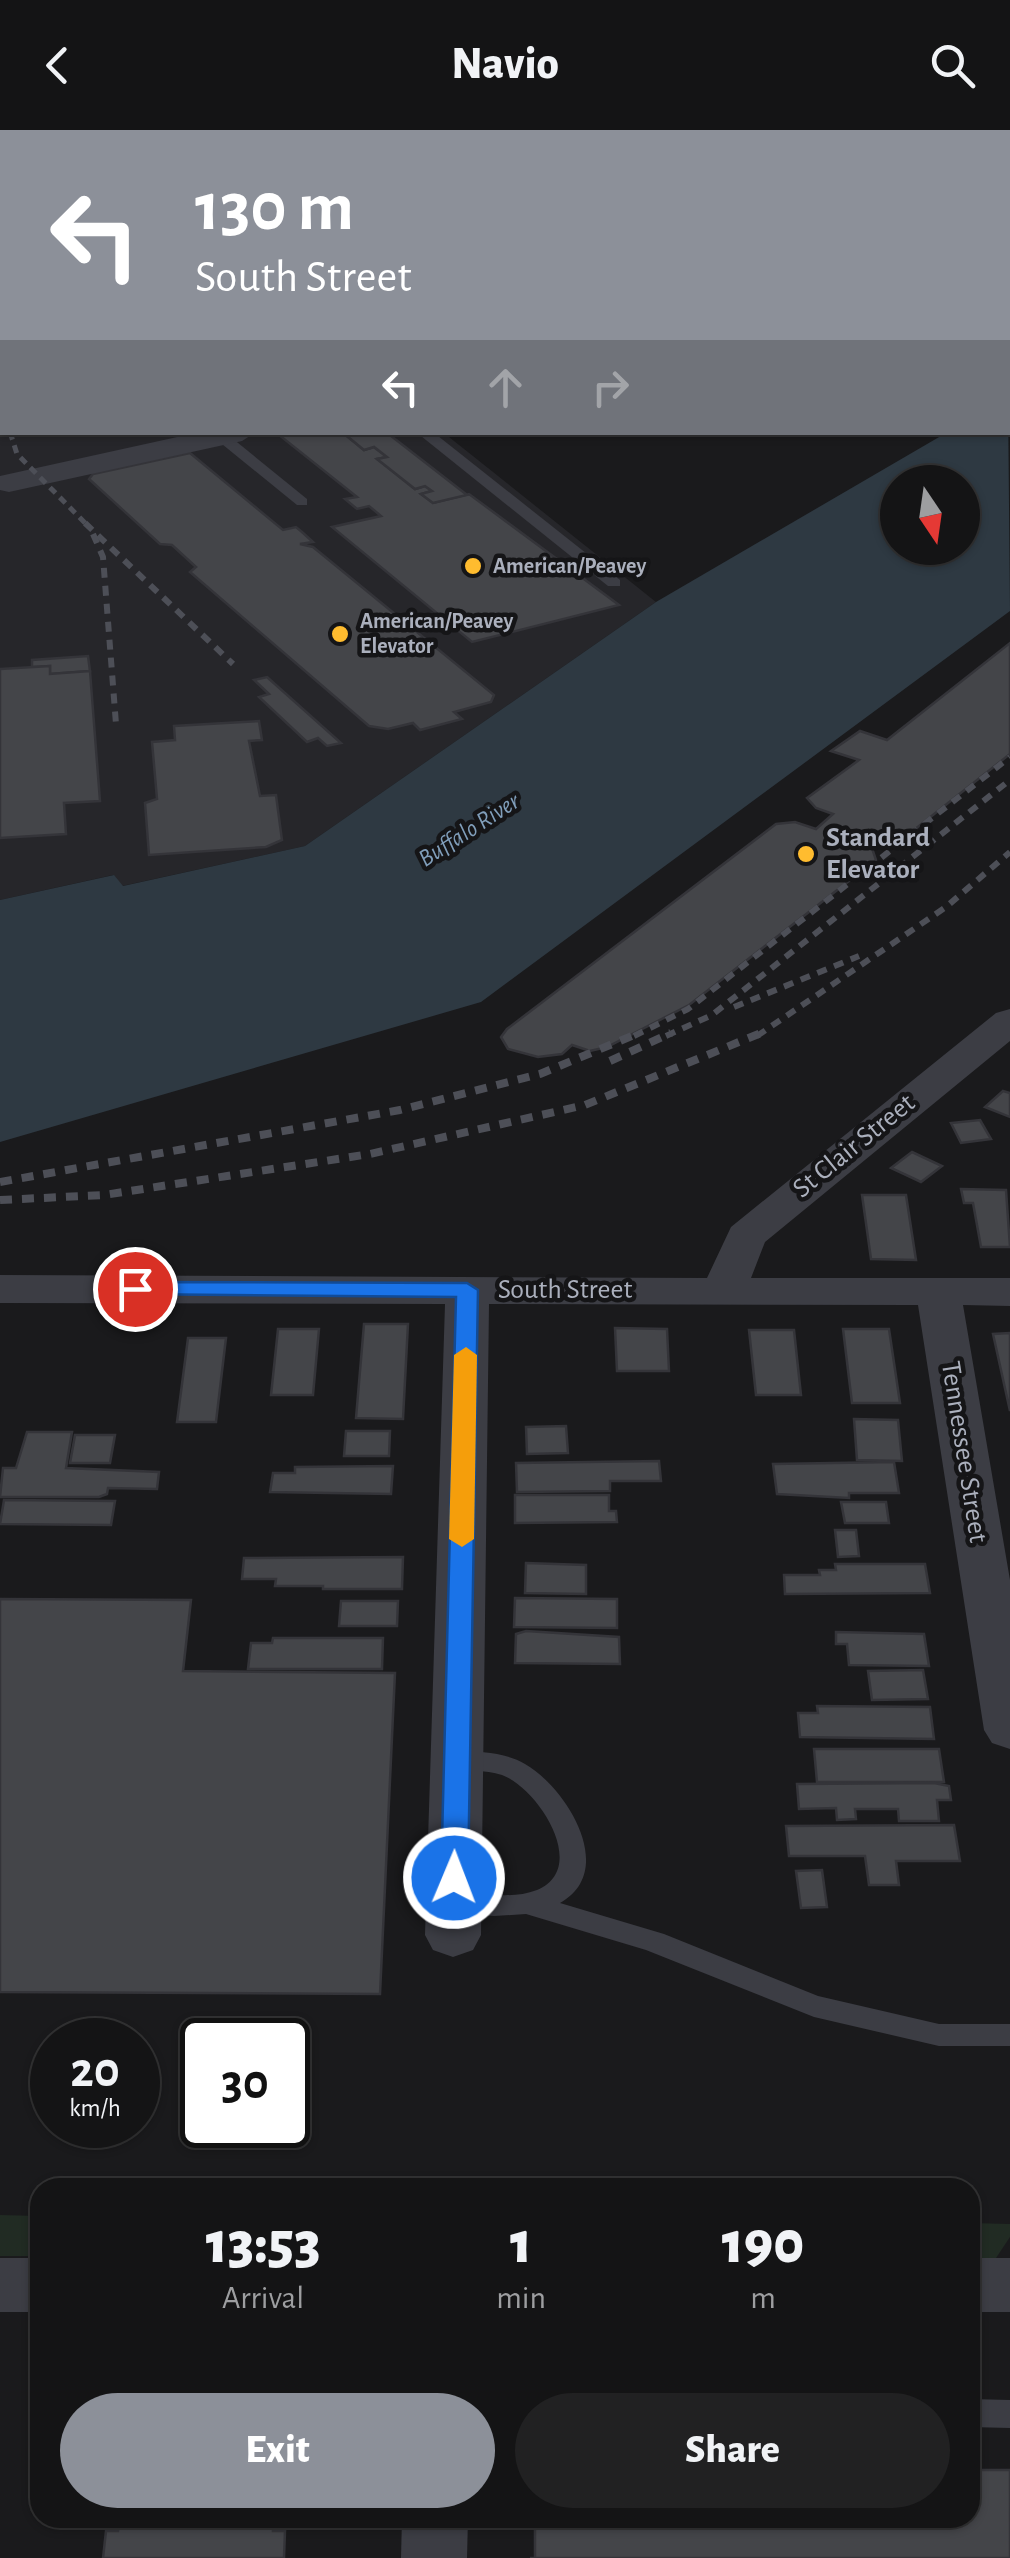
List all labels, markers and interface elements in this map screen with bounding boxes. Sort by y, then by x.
icon: back [30,38,85,93]
icon: search [925,38,980,93]
text: Navio [451,42,559,87]
icon: left [30,170,160,300]
text: 130 m [195,173,354,243]
text: South Street [195,255,412,300]
icon: left [373,360,428,415]
icon: ahead [478,360,533,415]
icon: right [583,360,638,415]
north arrow [880,465,980,565]
map controls [880,465,980,565]
marker: American/Peavey [462,555,484,577]
place label: American/Peavey [493,555,646,578]
place label: American/Peavey Elevator [360,610,513,657]
marker: American/Peavey Elevator [329,623,351,645]
water label: Buffalo River [414,788,525,872]
place label: Standard Elevator [826,824,930,884]
marker: Standard Elevator [795,843,817,865]
street label: St Clair Street [788,1089,920,1203]
pin [93,1247,178,1332]
icon: arrive [108,1262,163,1317]
street label: South Street [498,1276,632,1304]
street label: Tennessee Street [936,1359,992,1545]
position arrow [402,1826,506,1930]
speed limit sign: 30 [180,2018,310,2148]
text: 20 [70,2046,120,2096]
text: km/h [69,2096,121,2121]
text: 13:53 [206,2214,321,2274]
text: 1 [510,2214,532,2274]
text: 190 [722,2214,804,2274]
text: Arrival [222,2282,304,2314]
text: min [496,2282,546,2314]
text: m [750,2282,776,2314]
button: Exit [60,2393,495,2508]
button: Share [515,2393,950,2508]

